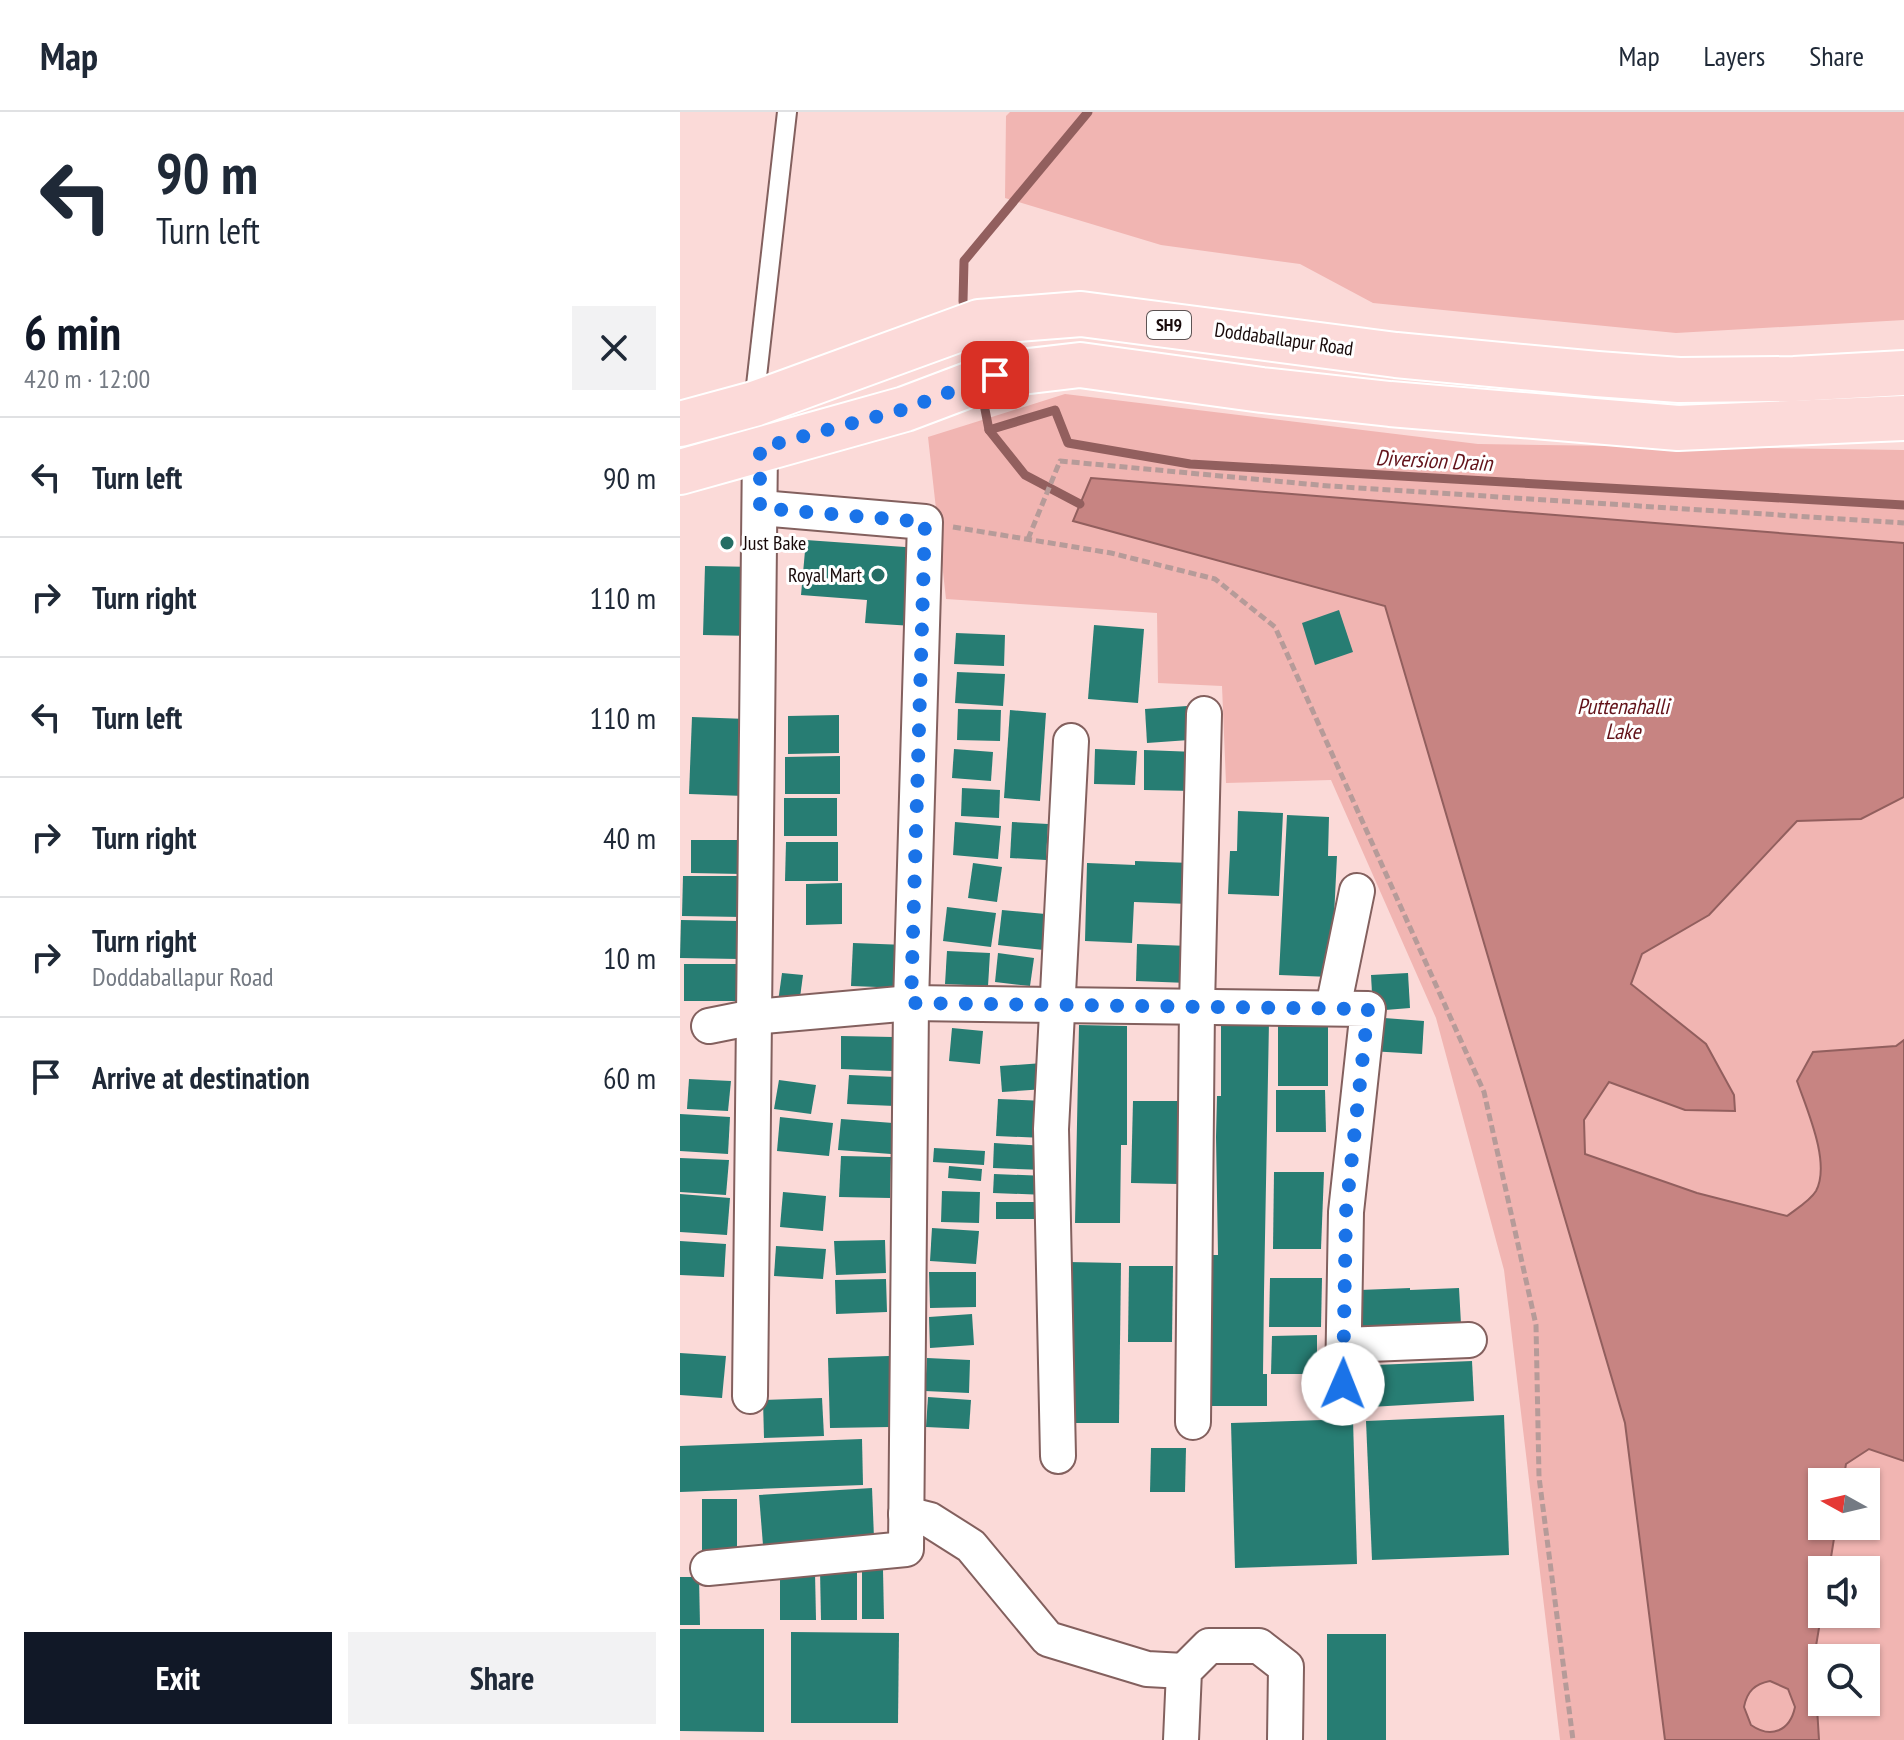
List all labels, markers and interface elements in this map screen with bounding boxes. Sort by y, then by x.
text: Map [40,31,98,80]
text: Map [1618,37,1660,74]
text: Layers [1704,37,1765,74]
text: Share [1809,37,1864,74]
text: 90 m [156,137,258,209]
icon: left [24,144,128,248]
text: Turn left [156,207,260,254]
text: 6 min [24,301,121,363]
button: close [572,306,656,390]
road number: SH9 [1147,311,1191,339]
street label: Doddaballapur Road [1213,316,1355,362]
pin [961,341,1029,409]
icon: arrive [973,353,1017,397]
text: 420 m · 12:00 [24,362,150,395]
water label: Diversion Drain [1375,443,1494,477]
icon: left [24,455,68,499]
text: Turn left [92,458,182,497]
text: 90 m [603,458,656,497]
place label: Just Bake [742,530,806,556]
marker: Just Bake [718,534,736,552]
place label: Royal Mart [788,562,862,588]
marker: Royal Mart [869,566,887,584]
icon: right [24,575,68,619]
text: Turn right [92,578,196,617]
text: 110 m [590,578,656,617]
water label: Puttenahalli Lake [1577,692,1672,745]
icon: left [24,695,68,739]
text: Turn left [92,698,182,737]
text: 110 m [590,698,656,737]
icon: right [24,815,68,859]
text: Turn right [92,818,196,857]
text: 40 m [603,818,656,857]
text: Turn right [92,921,196,960]
icon: right [24,935,68,979]
text: 10 m [603,938,656,977]
text: Doddaballapur Road [92,960,274,993]
icon: arrive [24,1055,68,1099]
text: Arrive at destination [92,1058,310,1097]
text: 60 m [603,1058,656,1097]
position arrow [1301,1342,1385,1426]
north arrow [1808,1468,1880,1540]
map controls [1808,1468,1880,1716]
button: sound [1808,1556,1880,1628]
button: Exit [24,1632,332,1724]
button: Share [348,1632,656,1724]
button: search [1808,1644,1880,1716]

